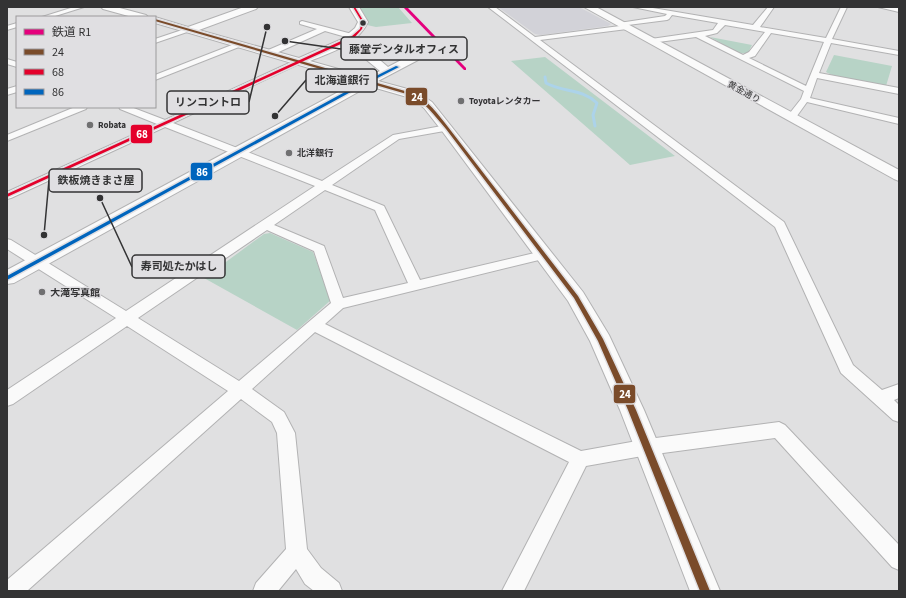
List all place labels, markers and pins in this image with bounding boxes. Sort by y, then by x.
unlabelled marker [358,18,368,28]
callout: 藤堂デンタルオフィス [341,37,467,60]
callout: 北海道銀行 [306,69,377,92]
callout: リンコントロ [167,91,249,114]
place label: Toyotaレンタカー [469,95,541,108]
marker: Toyotaレンタカー [456,96,466,106]
place label: Robata [98,119,126,132]
marker: Robata [85,120,95,130]
place label: 北洋銀行 [297,147,334,160]
marker: 北洋銀行 [284,148,294,158]
callout: 鉄板焼きまさ屋 [49,169,142,192]
callout: 寿司処たかはし [132,255,225,278]
place label: 大滝写真館 [50,286,100,300]
marker: 大滝写真館 [37,287,47,297]

